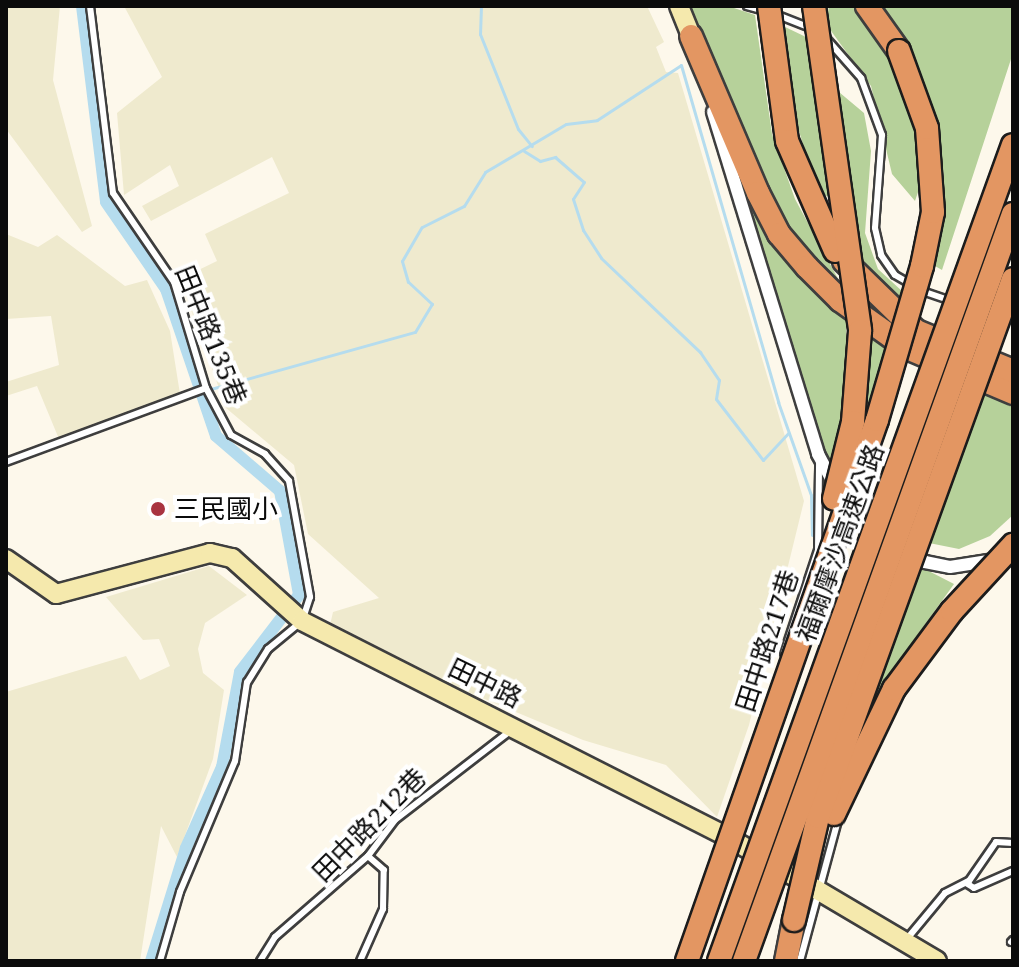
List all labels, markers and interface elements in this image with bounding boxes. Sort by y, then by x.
street label: 田中路135巷 [169,261,253,409]
street label: 福爾摩沙高速公路 [790,440,890,646]
place label: 三民國小 [174,493,278,525]
marker: 三民國小 [149,500,167,518]
street label: 田中路217巷 [729,566,805,716]
street label: 田中路 [443,652,527,714]
street label: 田中路212巷 [306,762,432,888]

